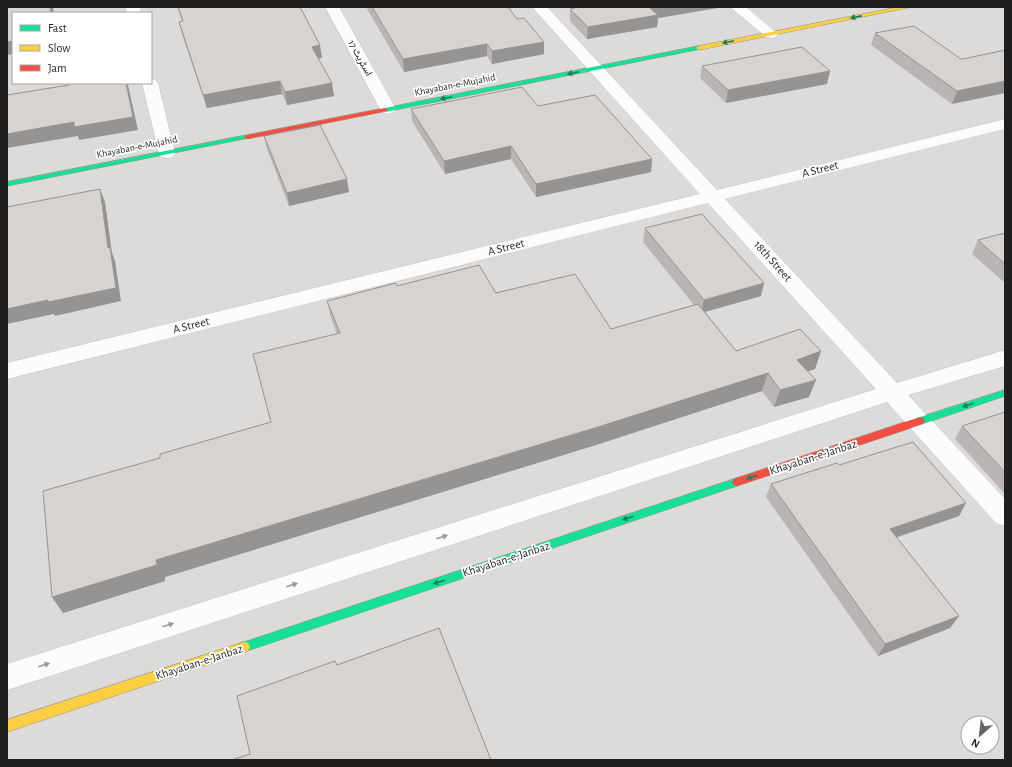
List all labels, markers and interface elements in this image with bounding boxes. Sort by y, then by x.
legend [12,12,152,84]
one-way arrow [850,15,862,21]
text: Fast [48,22,67,34]
street label: اسٹریٹ 17 [345,38,374,78]
one-way arrow [722,40,734,46]
text: Slow [48,42,70,54]
text: Jam [48,62,67,74]
one-way arrow [567,70,579,76]
street label: Khayaban-e-Mujahid [414,72,496,98]
one-way arrow [440,95,452,101]
street label: Khayaban-e-Mujahid [96,134,178,160]
street label: A Street [801,159,840,179]
street label: A Street [487,237,526,257]
street label: 18th Street [752,238,794,284]
street label: A Street [172,315,211,335]
one-way arrow [962,402,974,408]
street label: Khayaban-e-Janbaz [768,437,858,478]
one-way arrow [745,474,757,480]
one-way arrow [622,515,634,521]
one-way arrow [436,534,448,540]
street label: Khayaban-e-Janbaz [461,539,551,580]
one-way arrow [432,579,444,585]
one-way arrow [286,582,298,588]
one-way arrow [162,622,174,628]
street label: Khayaban-e-Janbaz [154,642,244,683]
one-way arrow [38,662,50,668]
north arrow [960,715,1000,755]
text: N [970,737,982,750]

